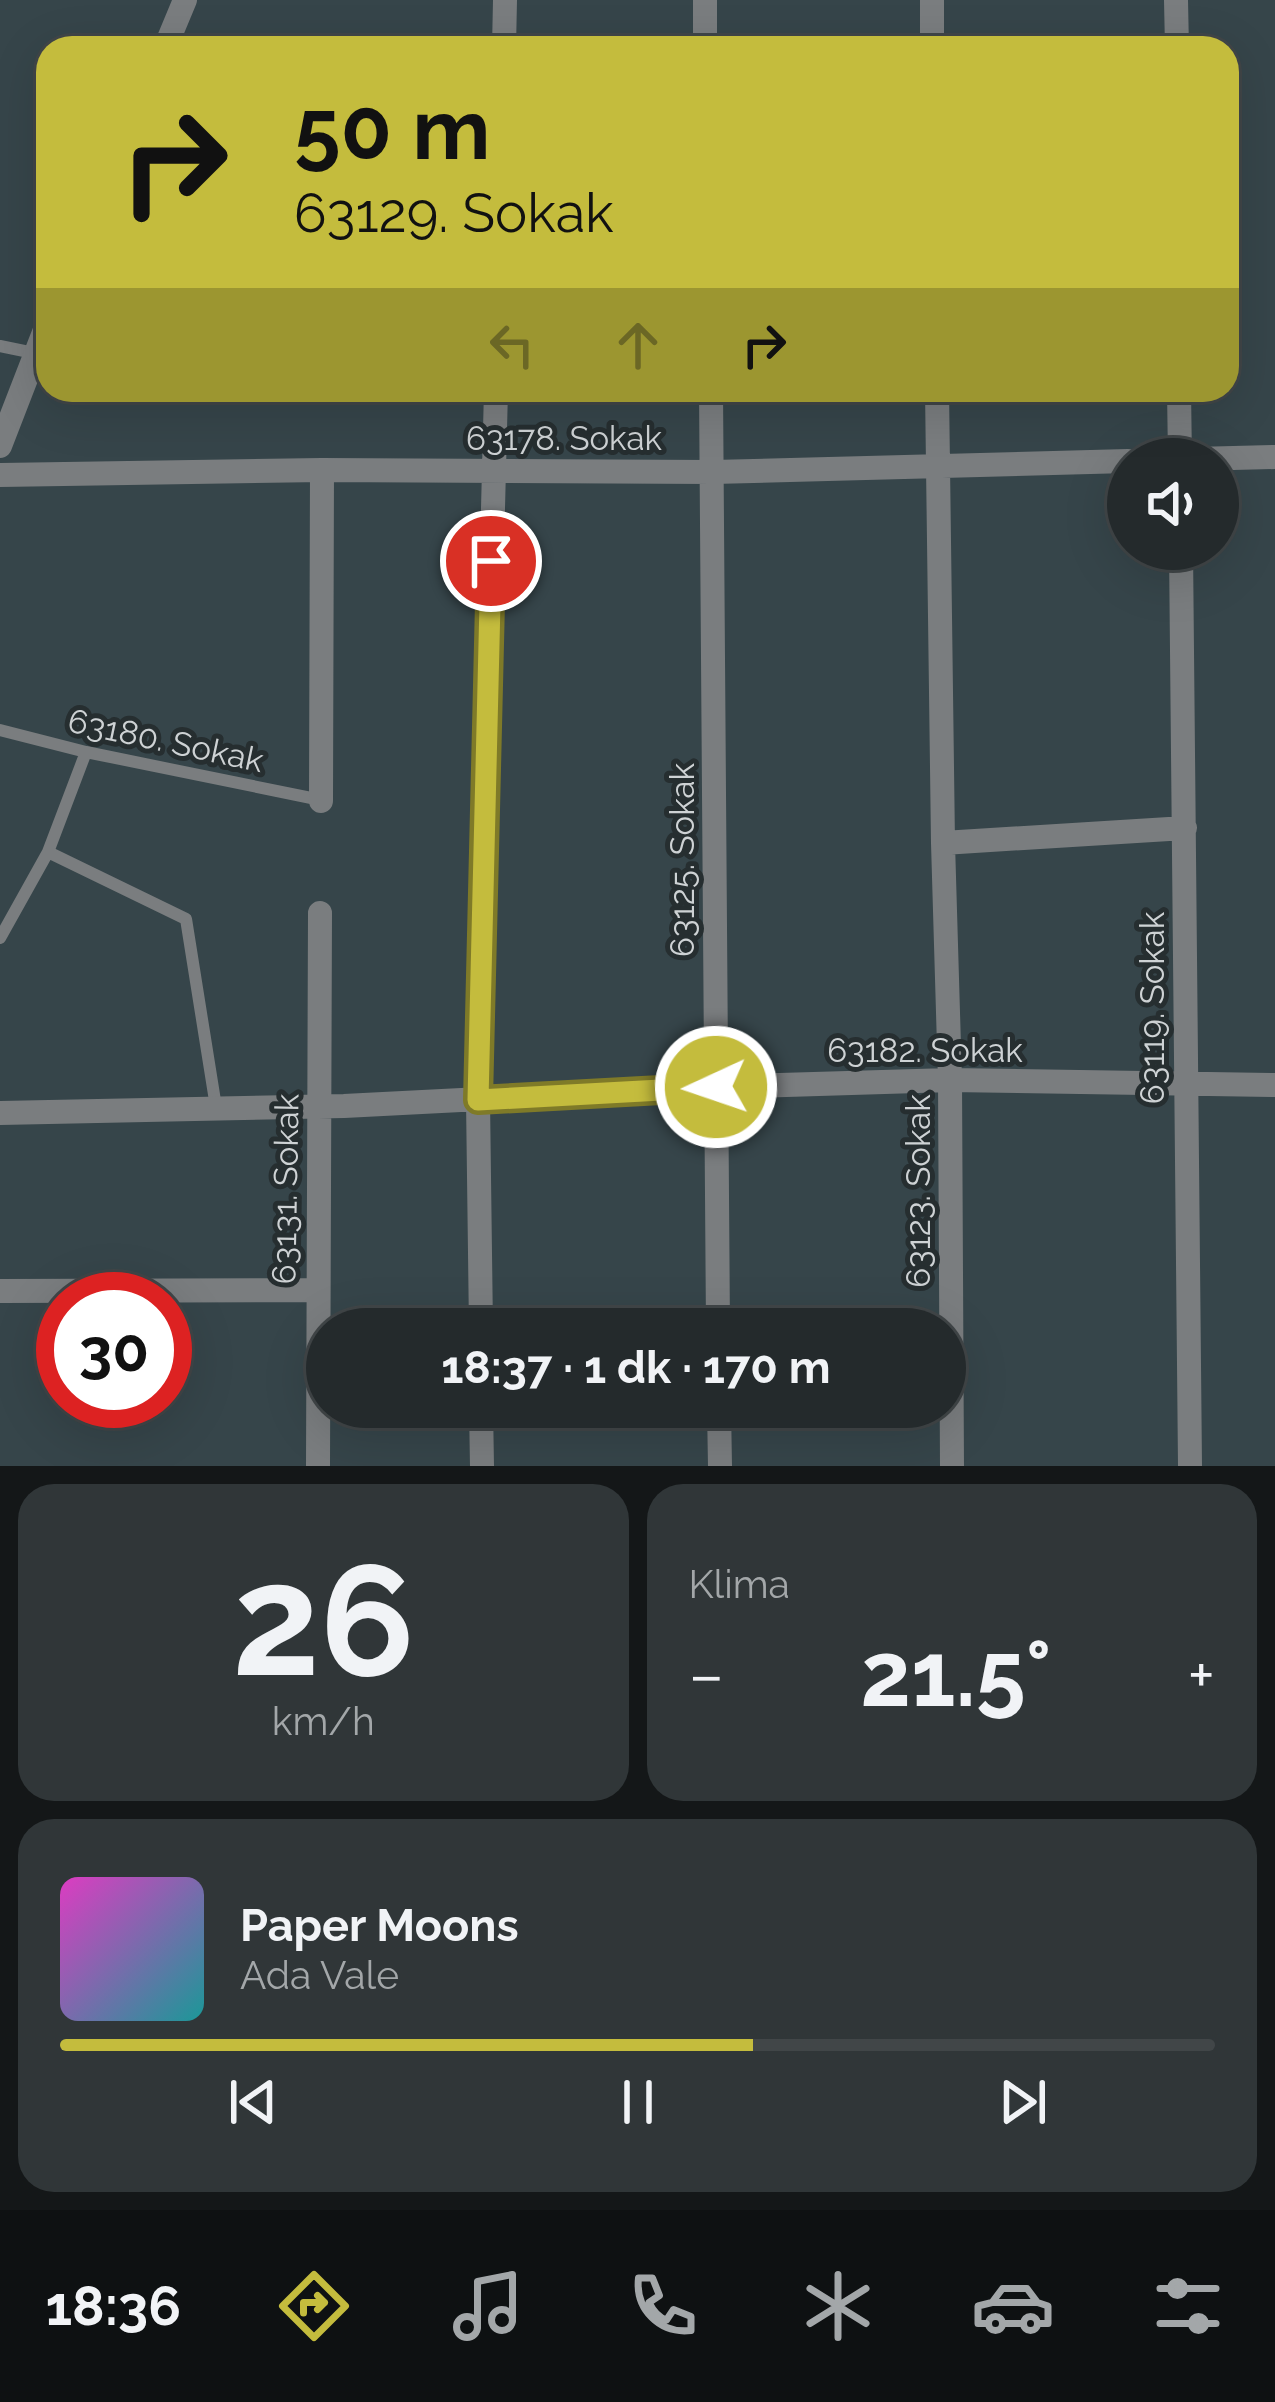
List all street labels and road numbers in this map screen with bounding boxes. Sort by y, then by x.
street label: 63178. Sokak [466,419,662,458]
street label: 63180. Sokak [65,701,268,780]
street label: 63125. Sokak [663,762,702,957]
street label: 63119. Sokak [1133,911,1172,1104]
street label: 63182. Sokak [827,1031,1023,1070]
street label: 63131. Sokak [264,1093,307,1285]
street label: 63123. Sokak [899,1094,938,1288]

